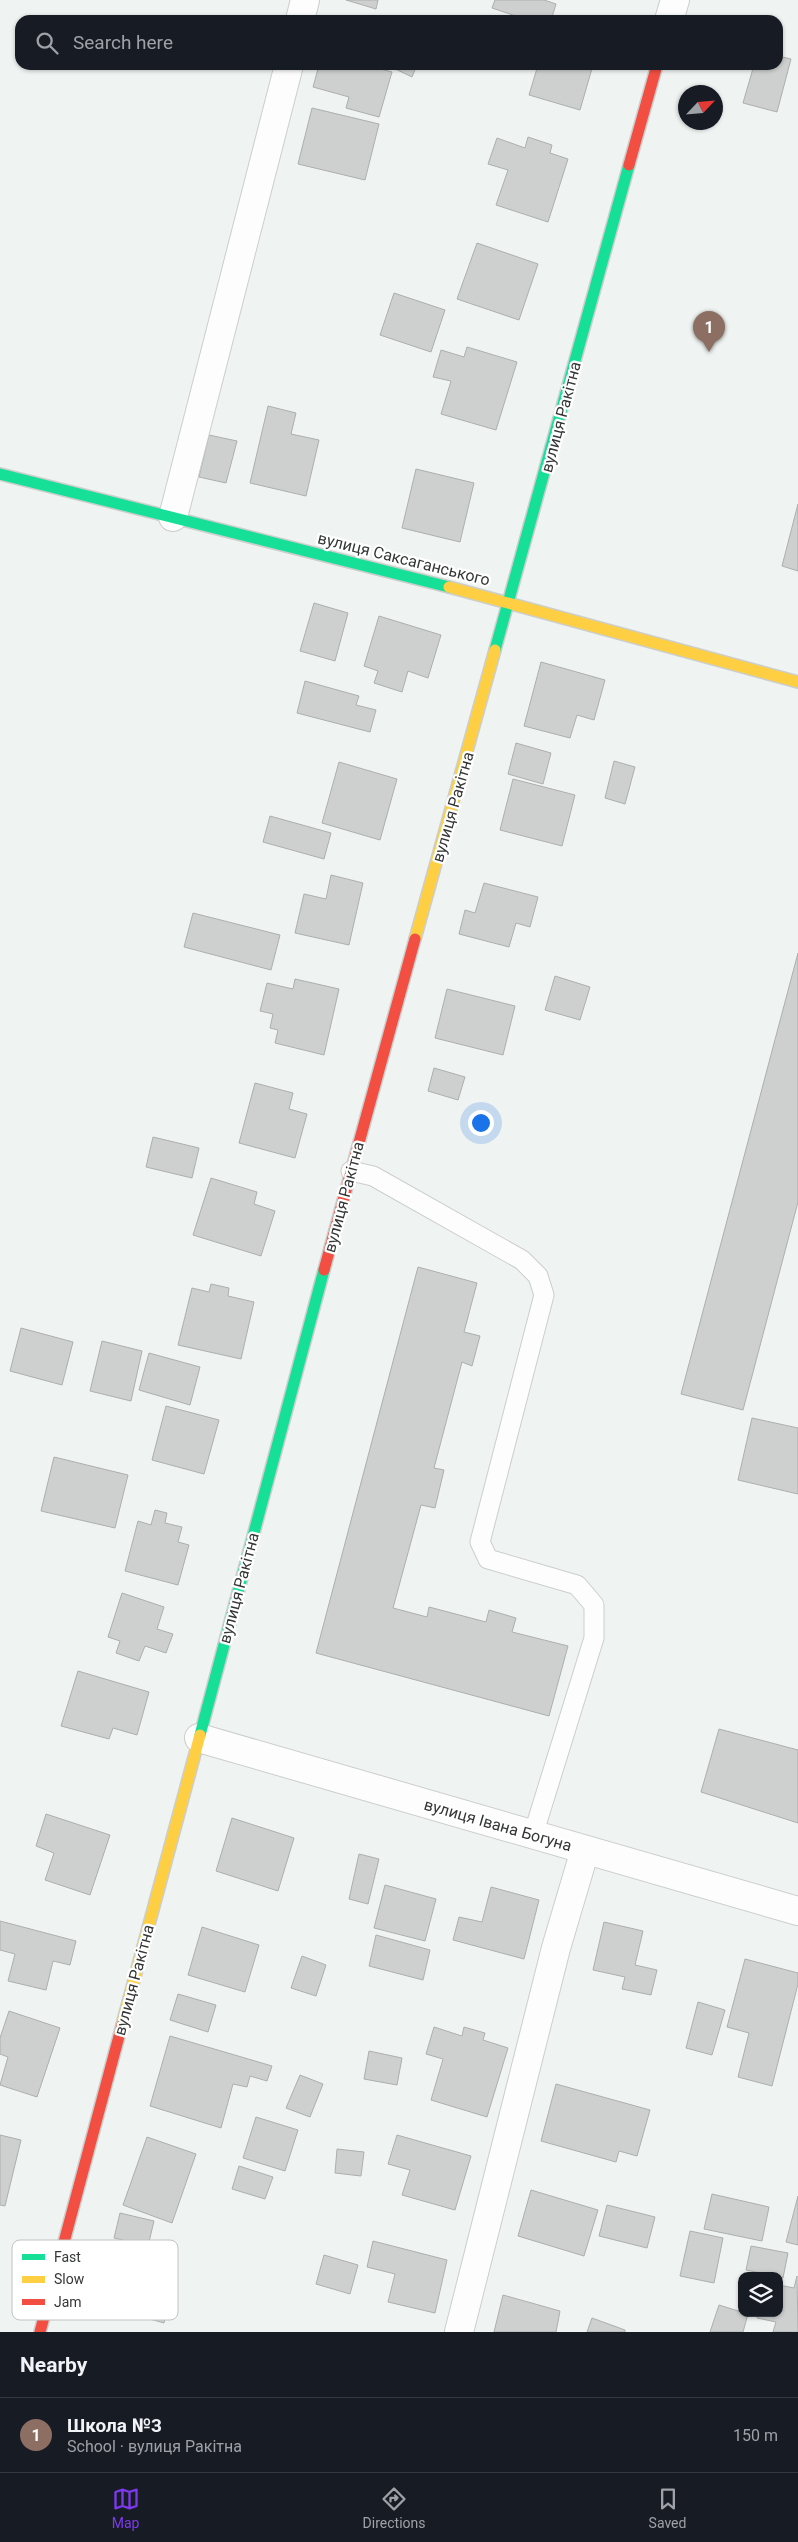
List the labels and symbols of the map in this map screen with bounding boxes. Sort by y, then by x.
north arrow [678,85,723,130]
pin: 1 [693,311,725,352]
street label: вулиця Ракітна [537,359,585,475]
street label: вулиця Саксаганського [316,528,492,590]
street label: вулиця Ракітна [428,750,478,864]
your location [468,1110,494,1136]
street label: вулиця Ракітна [320,1139,368,1255]
street label: вулиця Ракітна [215,1530,263,1646]
street label: вулиця Івана Богуна [422,1795,574,1855]
street label: вулиця Ракітна [110,1922,158,2038]
legend [12,2240,178,2320]
text: Fast [54,2249,81,2265]
text: Slow [54,2271,85,2287]
text: Jam [54,2294,82,2310]

